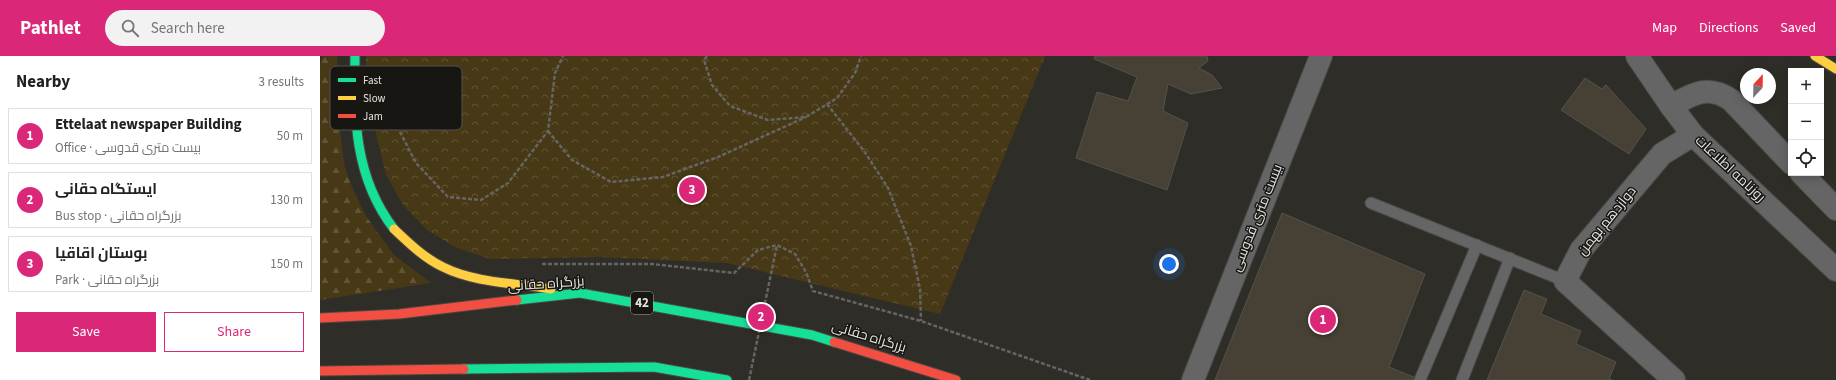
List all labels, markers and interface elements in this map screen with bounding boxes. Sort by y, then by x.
search box [105,10,385,46]
text: Pathlet [20,15,81,42]
icon: search [119,17,141,39]
text: Search here [151,18,225,39]
text: Map [1652,18,1677,38]
text: Directions [1699,18,1758,38]
text: Saved [1780,18,1816,38]
legend [330,66,462,130]
north arrow [1740,68,1776,104]
map controls [1788,68,1824,176]
button: + [1788,68,1824,104]
text: Nearby [16,70,70,94]
text: 3 results [259,73,304,91]
text: Fast [363,73,382,88]
text: Slow [363,91,386,106]
button: − [1788,104,1824,140]
text: Jam [363,109,383,124]
text: Ettelaat newspaper Building [55,114,242,135]
text: 1 [27,127,33,145]
text: 50 m [277,127,303,145]
street label: روزنامه اطلاعات [1690,131,1770,207]
text: Office · بیست متری قدوسی [55,139,201,157]
button: locate [1788,140,1824,176]
street label: بیست متری قدوسی [1226,161,1288,275]
pin: 3 [679,175,705,205]
text: ایستگاه حقانی [55,179,157,200]
street label: دوازدهم بهمن [1573,182,1641,260]
text: 2 [27,191,33,209]
text: 130 m [270,191,303,209]
text: Bus stop · بزرگراه حقانی [55,207,181,225]
text: بوستان اقاقیا [55,243,147,264]
your location [1159,254,1179,274]
text: 3 [27,255,33,273]
text: 150 m [270,255,303,273]
text: Park · بزرگراه حقانی [55,271,159,289]
street label: بزرگراه حقانی [507,271,585,297]
road number: 42 [631,292,653,314]
pin: 2 [748,302,774,332]
pin: 1 [1310,305,1336,335]
button: Save [16,312,156,352]
button: Share [164,312,304,352]
street label: بزرگراه حقانی [829,316,909,358]

